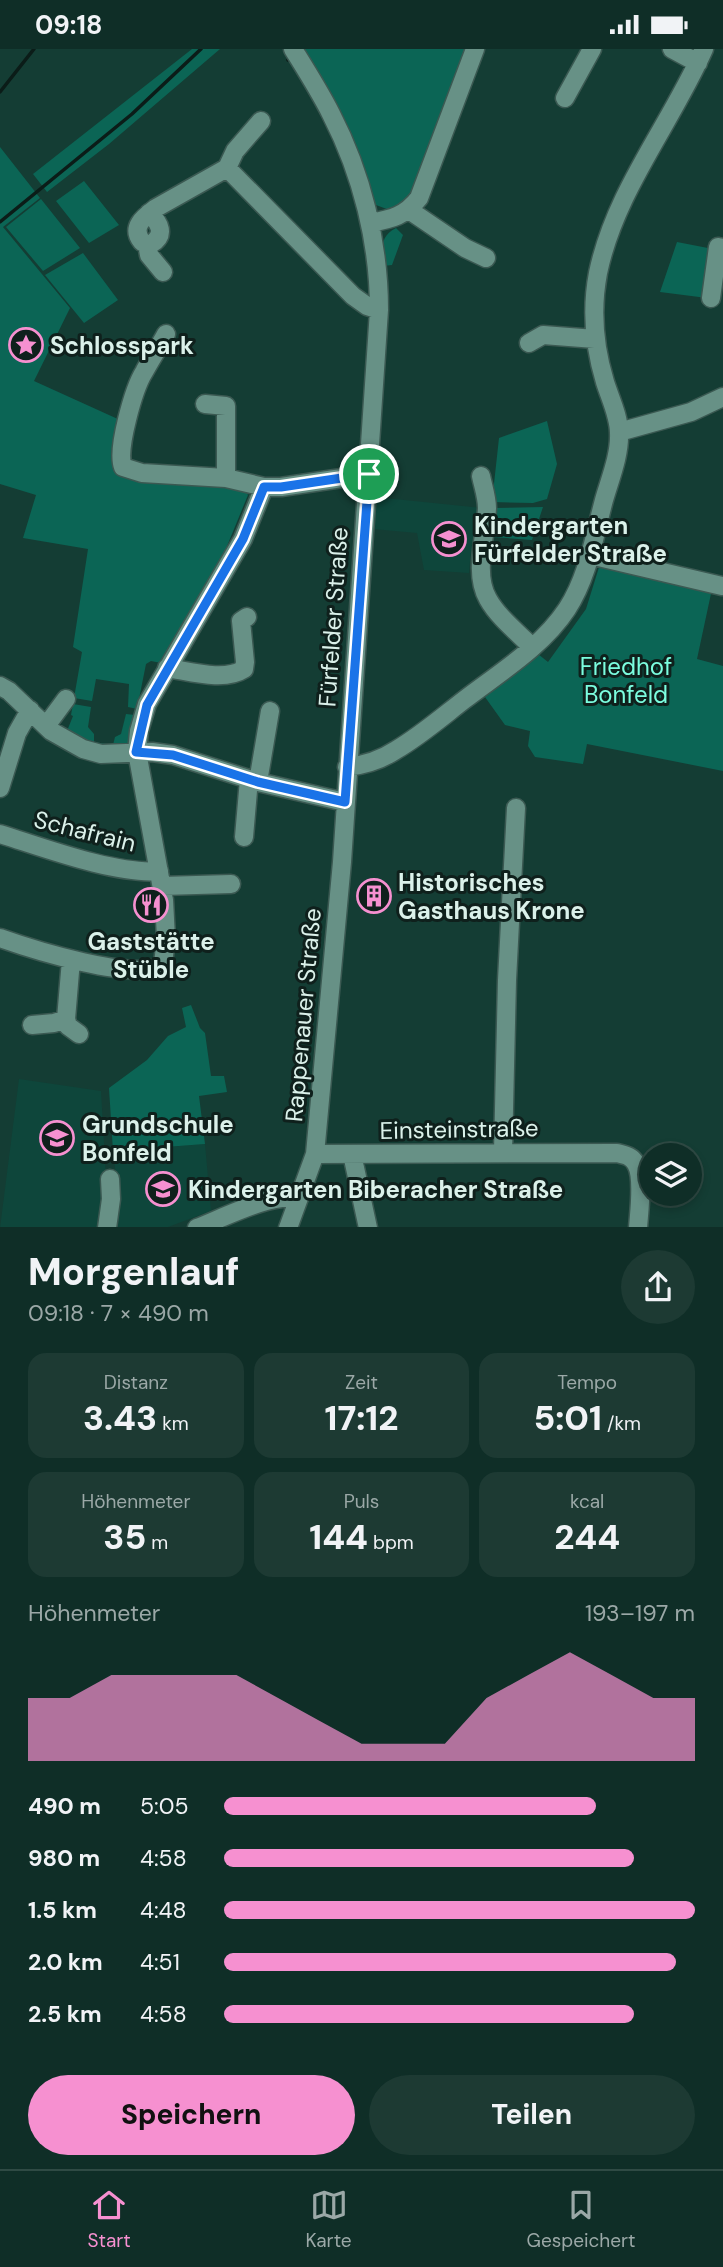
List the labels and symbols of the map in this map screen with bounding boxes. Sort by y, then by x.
place icon: Schlosspark [7,326,45,364]
place label: Schlosspark [50,330,194,361]
pin [339,444,399,504]
place label: Kindergarten Fürfelder Straße [474,510,667,569]
school or university icon: Kindergarten Fürfelder Straße [430,520,468,558]
street label: Fürfelder Straße [311,526,355,708]
park label: Friedhof Bonfeld [580,651,672,710]
street label: Schafrain [31,803,139,859]
place label: Historisches Gasthaus Krone [398,867,585,926]
building icon: Historisches Gasthaus Krone [355,877,393,915]
restaurant icon: Gaststätte Stüble [132,886,170,924]
street label: Rappenauer Straße [278,907,328,1123]
place label: Gaststätte Stüble [87,926,215,985]
place label: Grundschule Bonfeld [82,1109,234,1168]
street label: Einsteinstraße [379,1112,539,1146]
school or university icon: Grundschule Bonfeld [38,1119,76,1157]
school or university icon: Kindergarten Biberacher Straße [144,1170,182,1208]
place label: Kindergarten Biberacher Straße [188,1174,563,1205]

